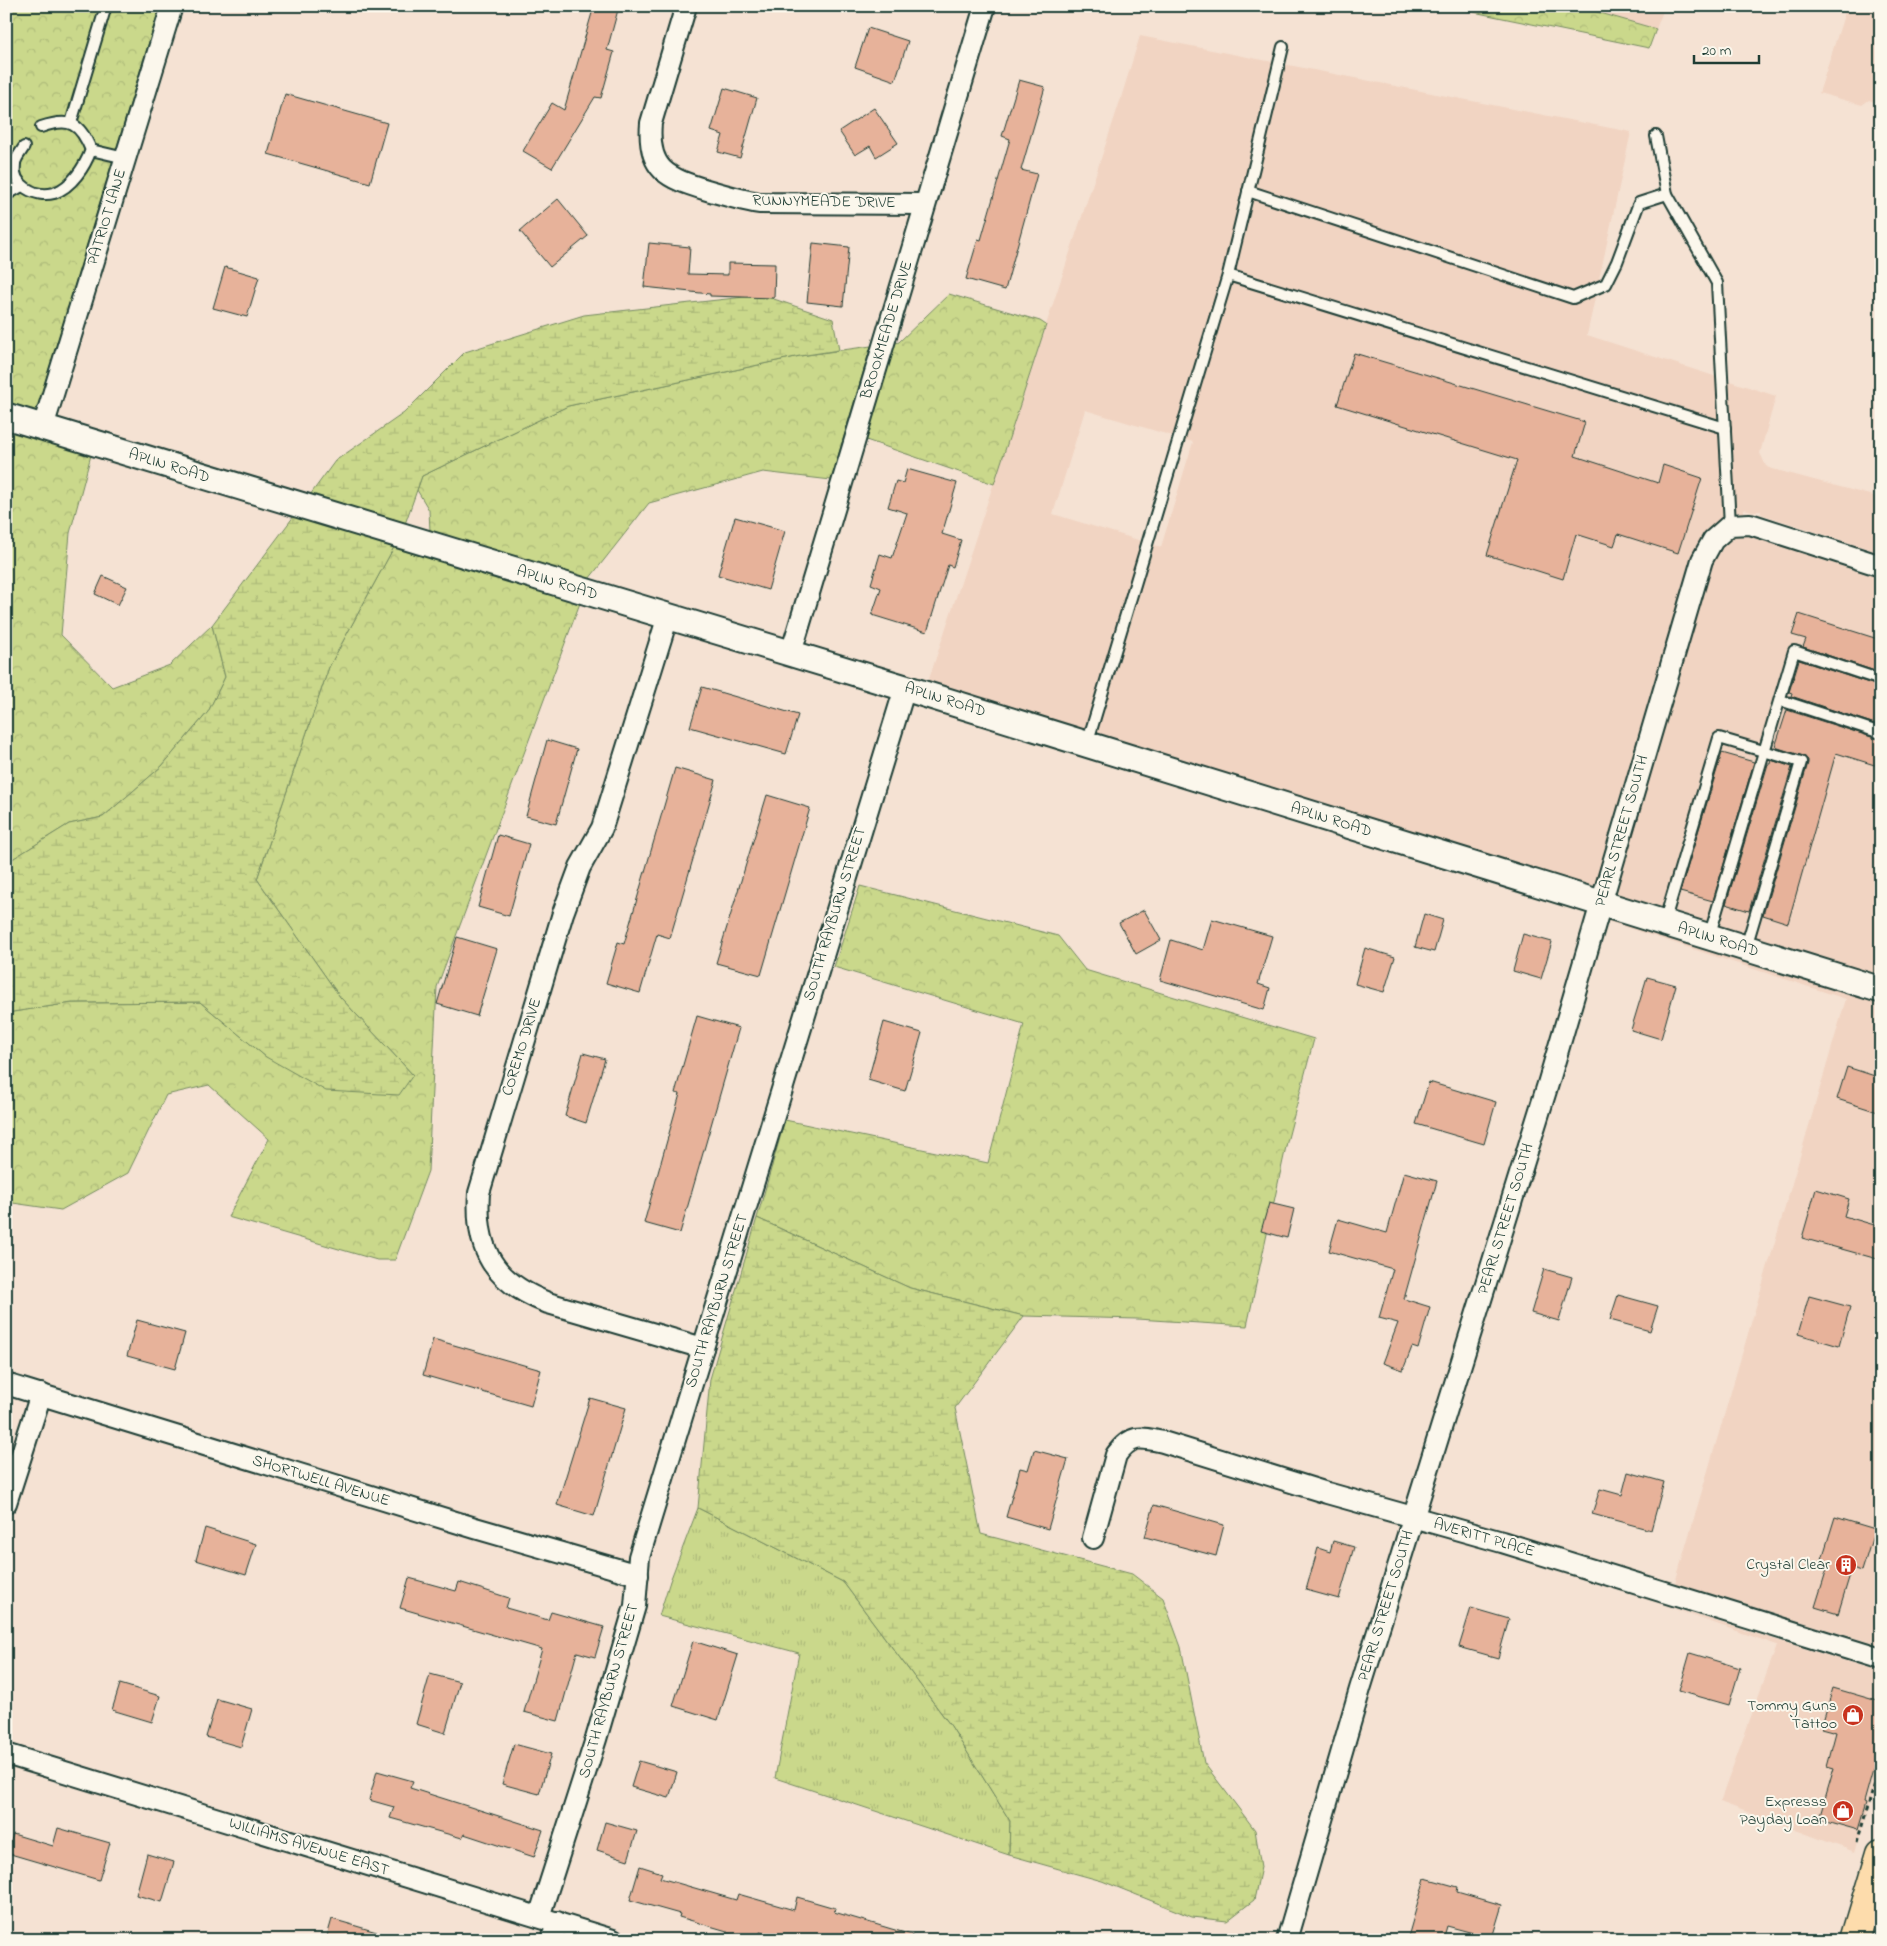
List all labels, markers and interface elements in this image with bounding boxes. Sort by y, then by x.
scale bar [1694,32,1760,64]
text: 20 m [1702,40,1732,62]
street label: PATRIOT LANE [81,166,133,268]
street label: RUNNYMEADE DRIVE [752,189,896,215]
street label: BROOKMEADE DRIVE [854,258,920,403]
street label: APLIN ROAD [125,442,213,490]
street label: APLIN ROAD [513,559,601,607]
street label: APLIN ROAD [901,676,989,724]
street label: PEARL STREET SOUTH [1589,752,1655,910]
street label: APLIN ROAD [1287,796,1375,844]
street label: SOUTH RAYBURN STREET [797,824,873,1004]
street label: APLIN ROAD [1674,916,1762,964]
street label: COREMO DRIVE [496,995,548,1099]
street label: PEARL STREET SOUTH [1472,1140,1540,1298]
street label: SOUTH RAYBURN STREET [679,1211,755,1391]
street label: SHORTWELL AVENUE [249,1449,393,1513]
street label: AVERITT PLACE [1430,1512,1538,1564]
street label: PEARL STREET SOUTH [1352,1527,1420,1685]
place label: Crystal Clear [1746,1553,1830,1577]
building icon: Crystal Clear [1834,1553,1858,1577]
street label: SOUTH RAYBURN STREET [573,1601,645,1781]
place label: Tommy Guns Tattoo [1747,1694,1837,1736]
shop icon: Tommy Guns Tattoo [1841,1703,1865,1727]
place label: Expresss Payday Loan [1739,1790,1827,1832]
shop icon: Expresss Payday Loan [1831,1799,1855,1823]
street label: WILLIAMS AVENUE EAST [226,1811,392,1883]

